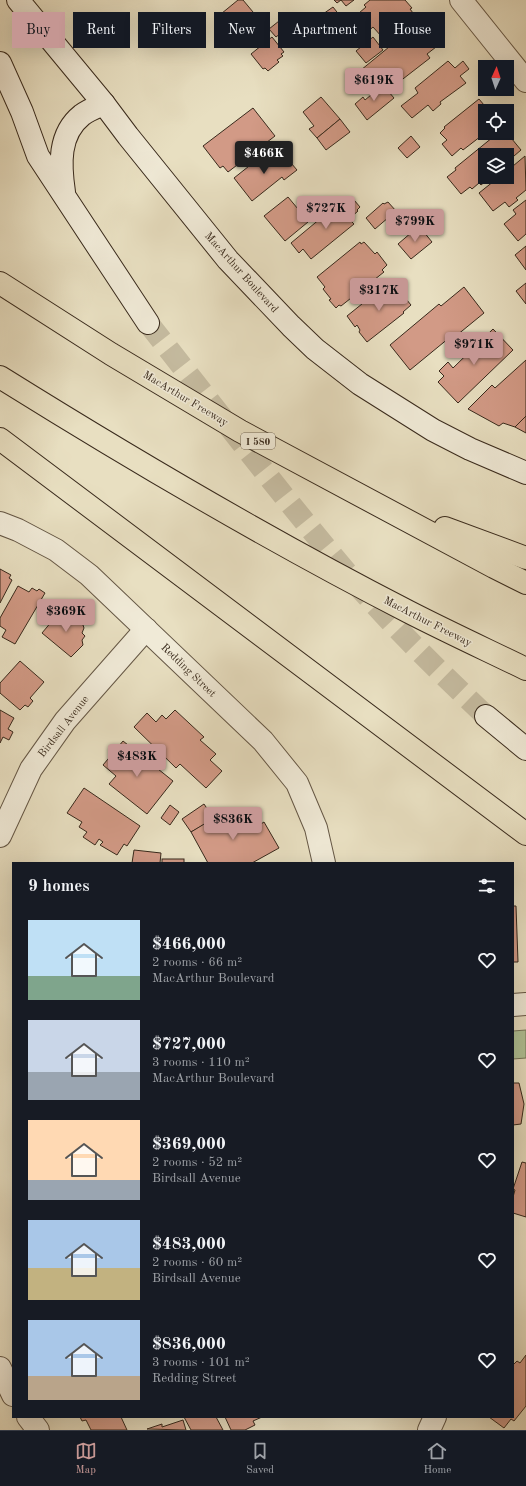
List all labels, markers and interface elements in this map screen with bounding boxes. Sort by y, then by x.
chip: Buy [12,12,65,48]
chip: Rent [73,12,130,48]
chip: Filters [138,12,206,48]
chip: New [214,12,270,48]
chip: Apartment [278,12,371,48]
chip: House [379,12,445,48]
north arrow [478,60,514,96]
map controls [478,60,514,184]
pin: $619K [346,68,402,102]
text: $619K [354,74,394,87]
button: locate [478,104,514,140]
pin: $466K [236,141,292,175]
text: $466K [244,147,284,160]
button: layers [478,148,514,184]
pin: $727K [298,196,354,230]
text: $727K [306,202,346,215]
pin: $799K [387,209,443,243]
text: $799K [395,215,435,228]
street label: MacArthur Boulevard [202,231,280,315]
pin: $317K [351,278,407,312]
text: $317K [359,284,399,297]
pin: $971K [446,332,502,366]
text: $971K [454,338,494,351]
street label: MacArthur Freeway [141,370,230,429]
road number: I 580 [241,433,275,449]
street label: MacArthur Freeway [382,595,473,649]
pin: $369K [38,599,94,633]
text: $369K [46,605,86,618]
street label: Redding Street [158,642,218,700]
street label: Birdsall Avenue [37,694,92,760]
pin: $483K [109,744,165,778]
text: $483K [117,750,157,763]
pin: $836K [205,807,261,841]
text: $836K [213,813,253,826]
icon: filters [476,875,498,897]
text: 9 homes [28,878,90,895]
icon: home [60,936,108,984]
text: $466,000 [152,936,226,953]
icon: heart [476,949,498,971]
text: 2 rooms · 66 m² [152,956,242,969]
text: MacArthur Boulevard [152,972,275,985]
icon: home [60,1036,108,1084]
text: $727,000 [152,1036,226,1053]
icon: heart [476,1049,498,1071]
text: 3 rooms · 110 m² [152,1056,250,1069]
text: MacArthur Boulevard [152,1072,275,1085]
icon: home [60,1136,108,1184]
text: $369,000 [152,1136,226,1153]
icon: heart [476,1149,498,1171]
text: 2 rooms · 52 m² [152,1156,242,1169]
text: Birdsall Avenue [152,1172,241,1185]
icon: home [60,1236,108,1284]
text: $483,000 [152,1236,226,1253]
icon: heart [476,1249,498,1271]
text: 2 rooms · 60 m² [152,1256,242,1269]
text: Birdsall Avenue [152,1272,241,1285]
icon: home [60,1336,108,1384]
text: $836,000 [152,1336,226,1353]
icon: heart [476,1349,498,1371]
text: 3 rooms · 101 m² [152,1356,250,1369]
text: Redding Street [152,1372,237,1385]
tab: Map [75,1440,97,1478]
tab: Saved [246,1440,274,1478]
tab: Home [423,1440,451,1478]

